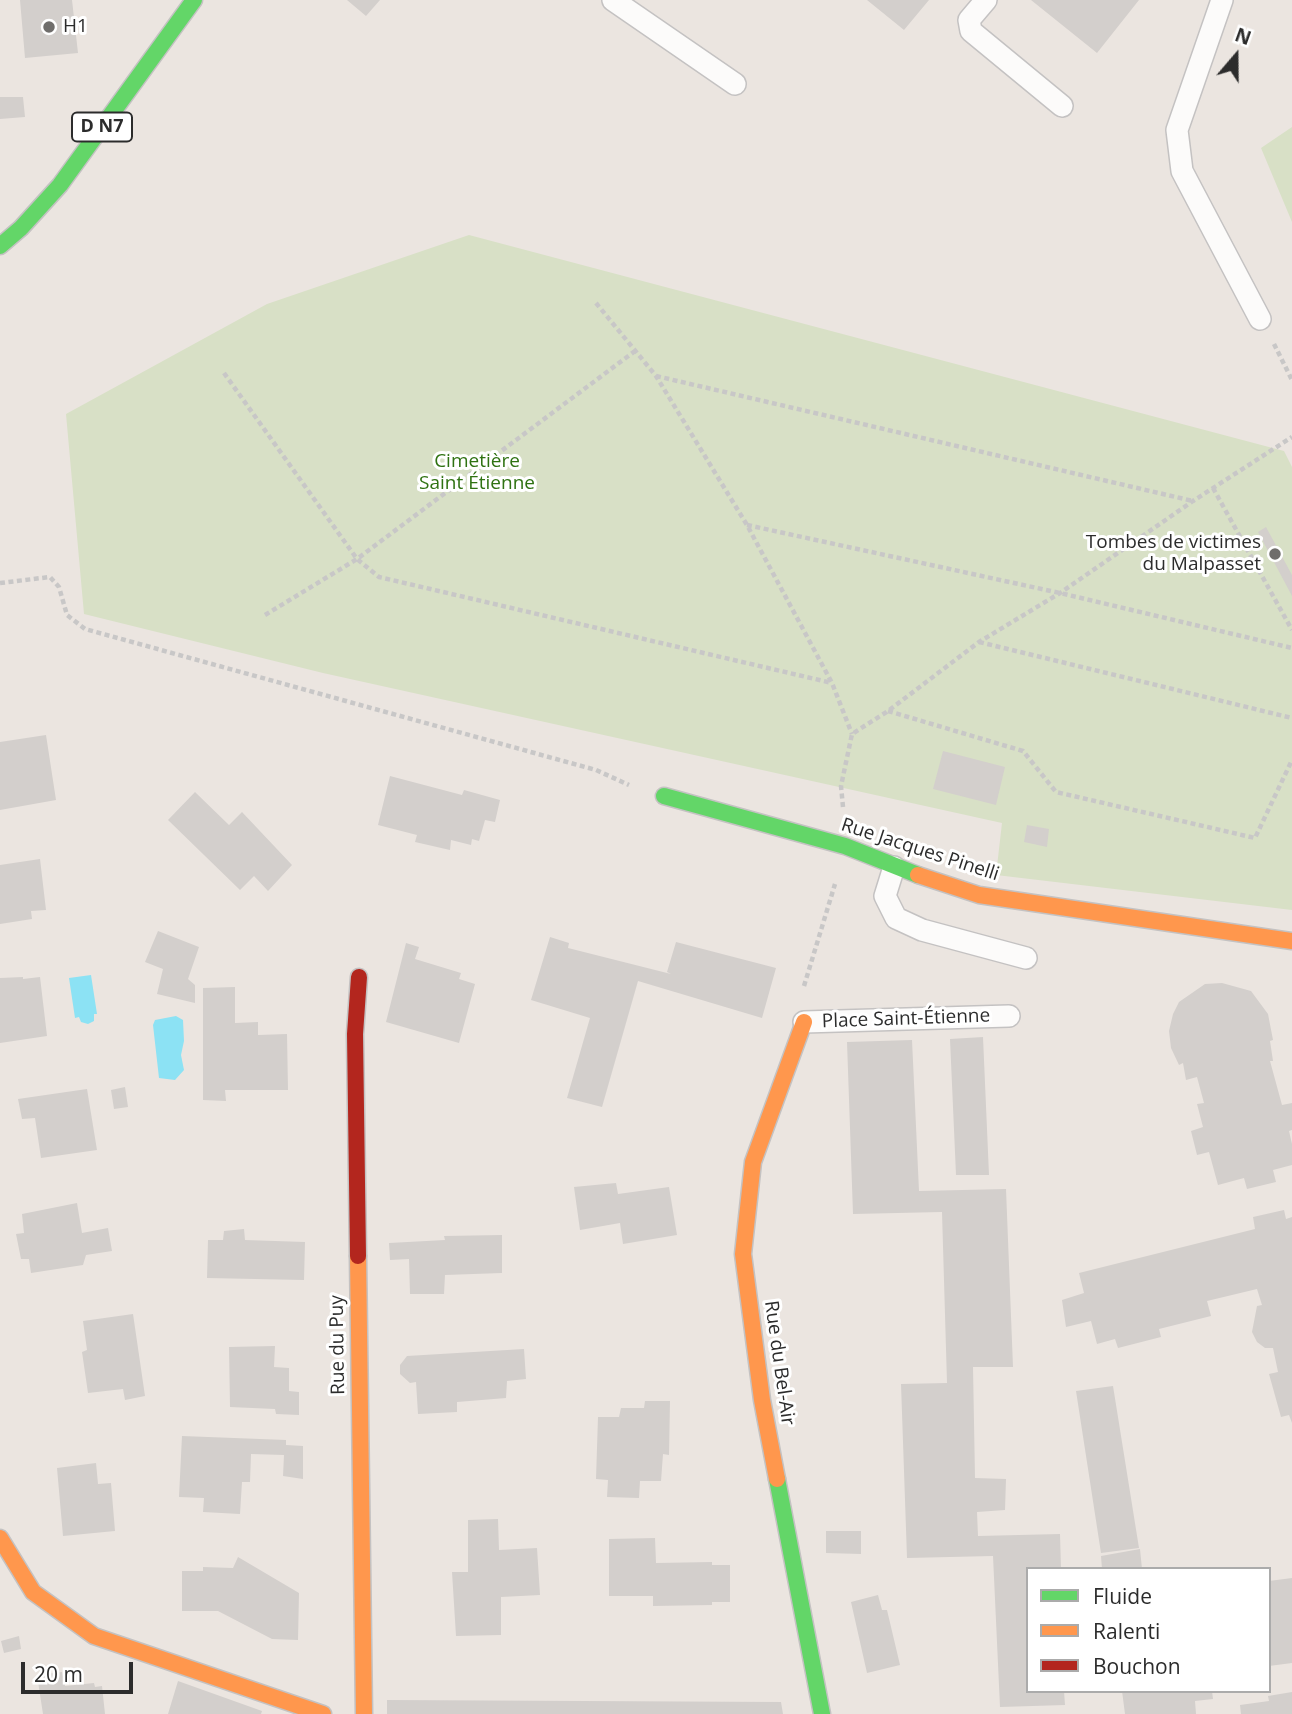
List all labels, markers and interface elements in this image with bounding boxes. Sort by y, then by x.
place label: H1 [63,16,88,38]
marker: H1 [41,19,57,35]
north arrow [1201,21,1271,91]
text: N [1231,21,1255,51]
road number: D N7 [72,112,132,142]
park label: Cimetière Saint Étienne [419,451,535,495]
place label: Tombes de victimes du Malpasset [1086,532,1261,576]
marker: Tombes de victimes du Malpasset [1267,546,1283,562]
street label: Rue Jacques Pinelli [838,814,1002,886]
street label: Place Saint-Étienne [821,1005,991,1033]
street label: Rue du Puy [326,1295,350,1395]
street label: Rue du Bel-Air [759,1299,799,1427]
legend [1026,1567,1271,1693]
text: Fluide [1093,1582,1152,1610]
text: Ralenti [1093,1617,1160,1645]
scale bar [24,1648,136,1692]
text: Bouchon [1093,1652,1181,1680]
text: 20 m [34,1660,83,1688]

